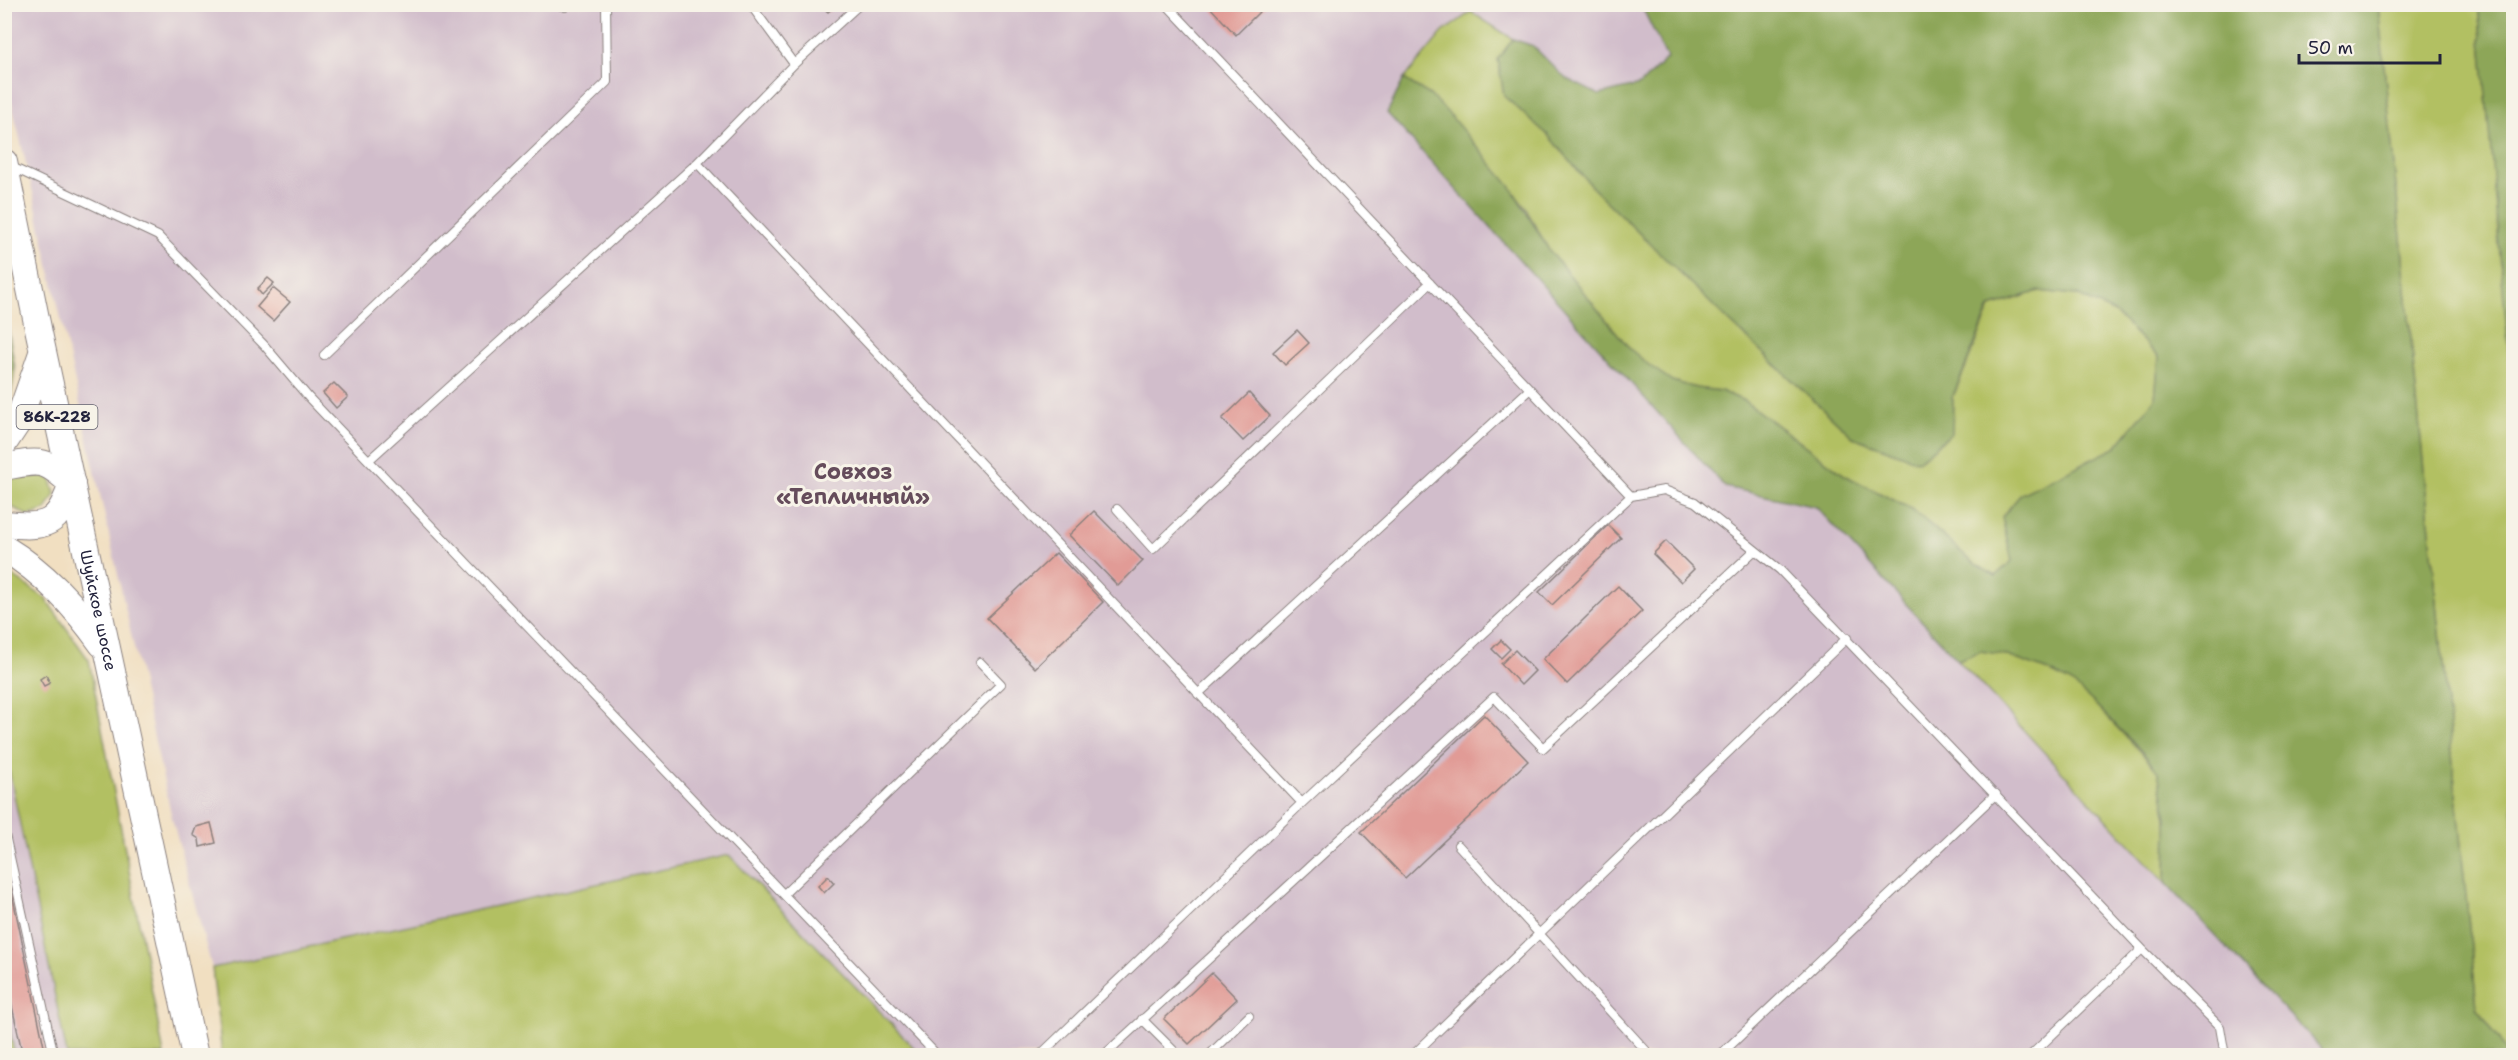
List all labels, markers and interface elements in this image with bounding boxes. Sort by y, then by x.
scale bar [2299,27,2440,65]
text: 50 m [2308,36,2353,60]
road number: 86К-228 [16,405,98,429]
district label: Совхоз «Тепличный» [776,457,930,511]
street label: Шуйское шоссе [76,548,122,672]

